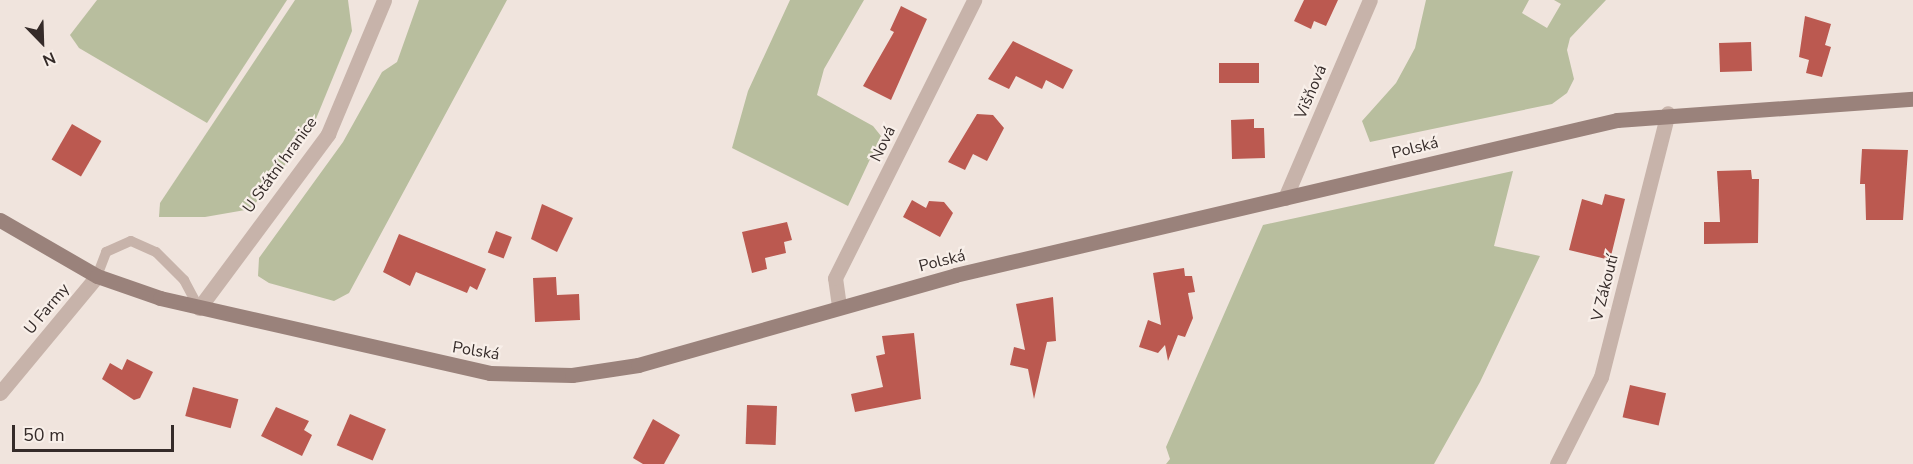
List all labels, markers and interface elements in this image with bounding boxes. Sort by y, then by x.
north arrow [12,12,72,72]
text: N [39,46,59,71]
street label: Višňová [1291,62,1331,122]
street label: U Státní hranice [239,113,321,217]
street label: Nová [866,123,900,165]
street label: Polská [1390,133,1440,163]
street label: Polská [917,246,967,276]
street label: V Zákoutí [1587,253,1623,323]
street label: U Farmy [20,280,74,338]
street label: Polská [451,338,501,364]
scale bar [15,413,177,451]
text: 50 m [23,423,65,447]

